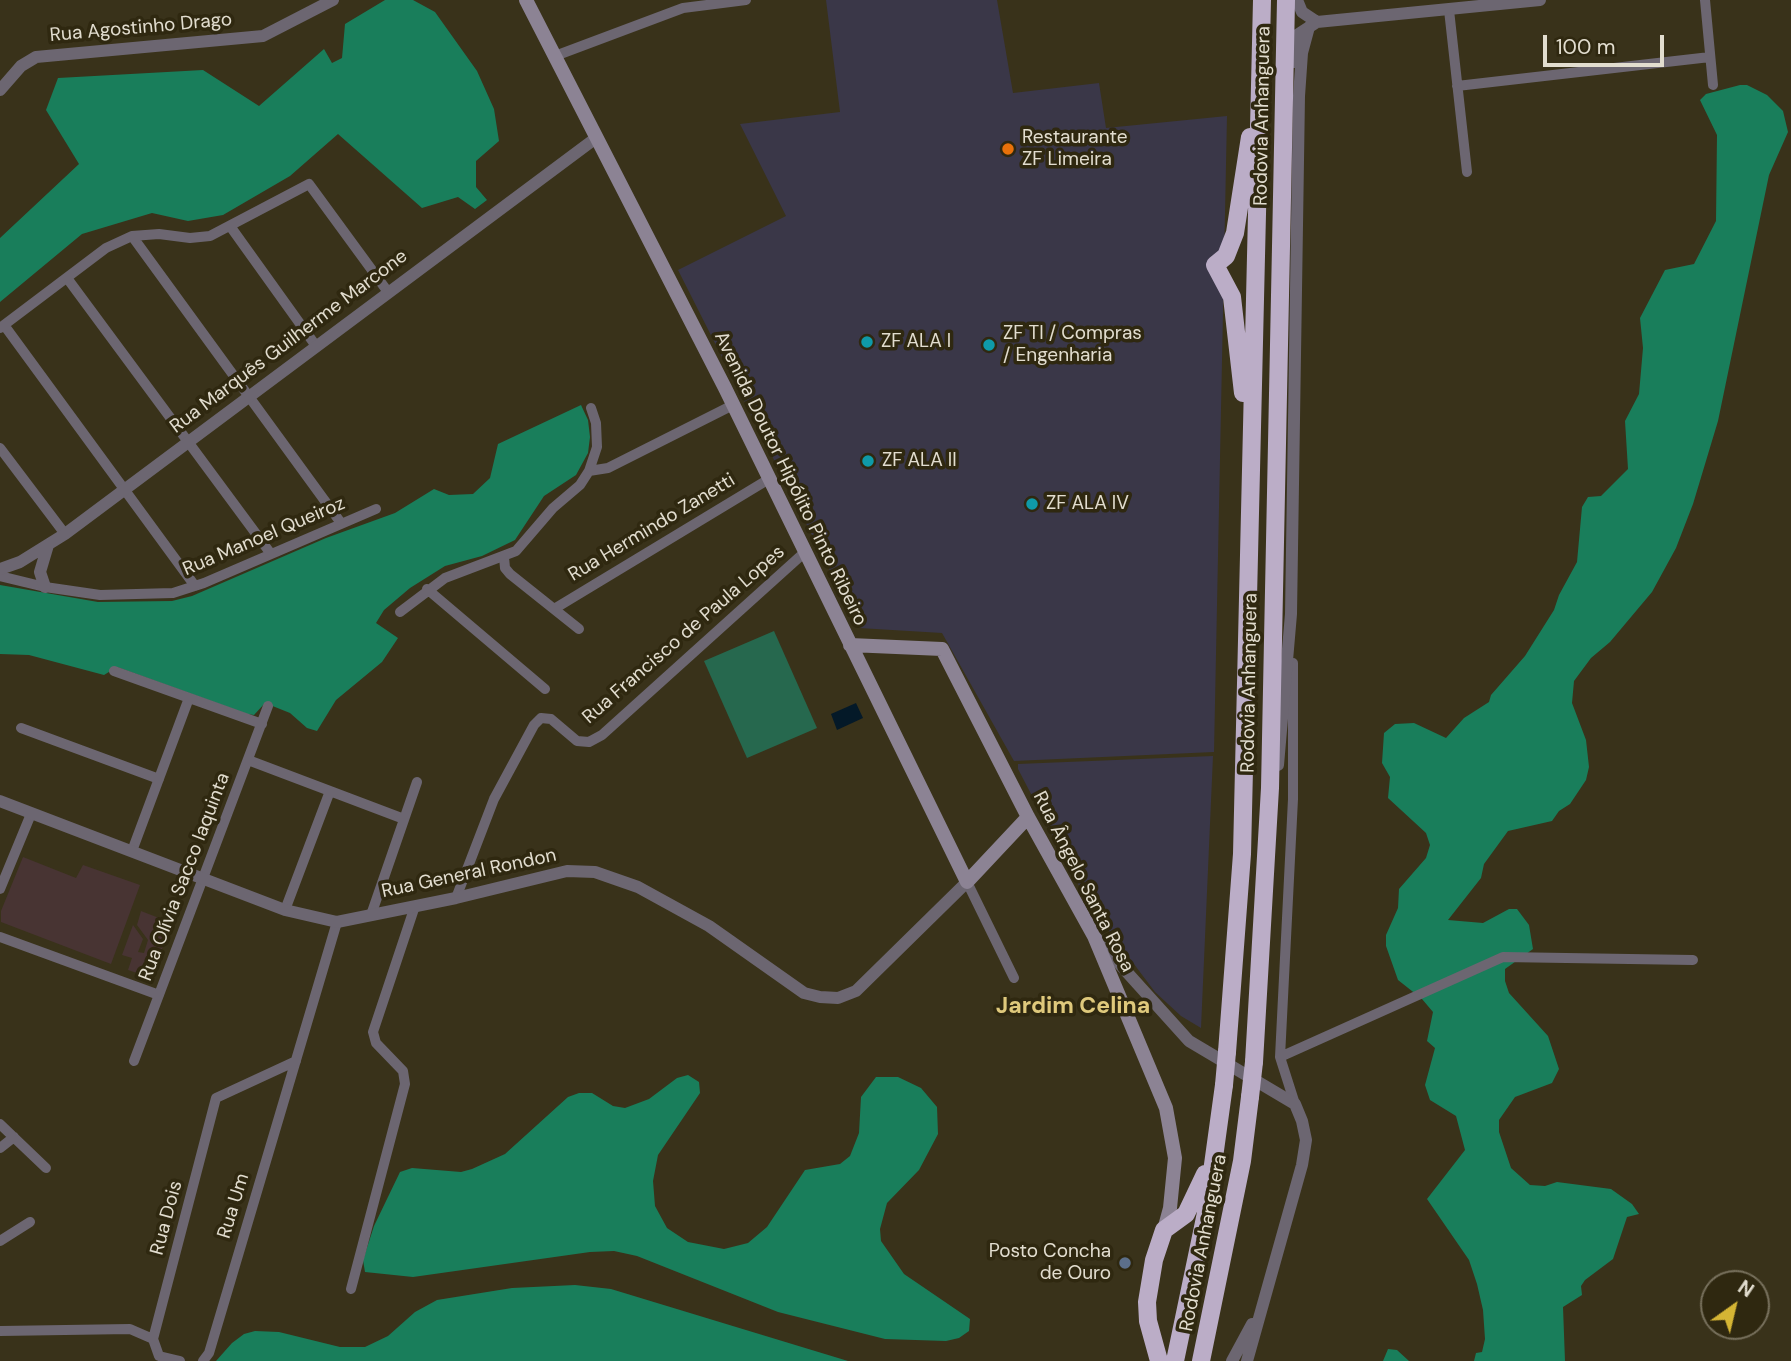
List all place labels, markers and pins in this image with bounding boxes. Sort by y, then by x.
place label: Restaurante ZF Limeira [1022,127,1128,171]
marker: Restaurante ZF Limeira [1000,141,1016,157]
place label: ZF TI / Compras / Engenharia [1003,323,1142,367]
place label: ZF ALA I [881,331,951,353]
marker: ZF ALA I [859,334,875,350]
marker: ZF TI / Compras / Engenharia [981,337,997,353]
place label: ZF ALA II [882,450,957,472]
marker: ZF ALA II [860,453,876,469]
place label: ZF ALA IV [1046,493,1129,515]
marker: ZF ALA IV [1024,496,1040,512]
place label: Posto Concha de Ouro [989,1241,1111,1285]
marker: Posto Concha de Ouro [1117,1255,1133,1271]

